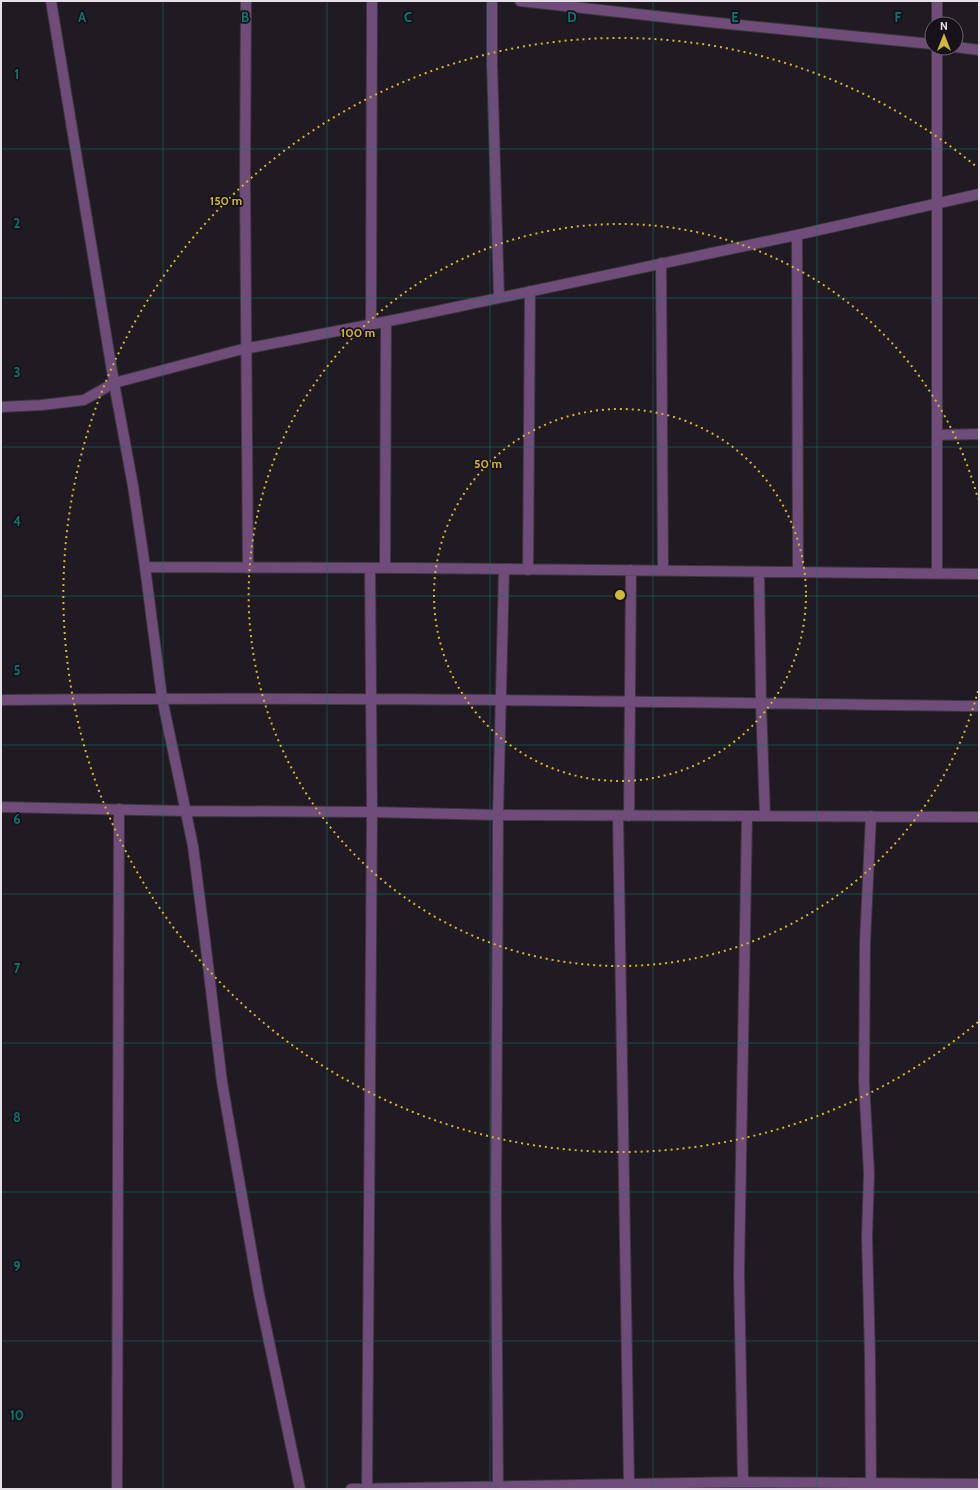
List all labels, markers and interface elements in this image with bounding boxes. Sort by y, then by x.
text: A [78,9,87,25]
text: B [241,9,249,25]
text: C [404,9,412,25]
text: D [567,9,577,25]
text: E [731,9,739,25]
text: F [895,9,902,25]
north arrow [924,16,964,56]
text: N [940,19,948,33]
text: 1 [15,66,19,82]
text: 150 m [210,193,242,208]
text: 2 [14,215,21,231]
text: 100 m [341,325,375,340]
text: 3 [13,364,21,380]
text: 50 m [474,456,502,471]
text: 4 [13,513,21,529]
centre of rings [613,588,627,602]
text: 5 [14,662,21,678]
text: 6 [13,811,21,827]
text: 7 [14,960,21,976]
text: 8 [13,1109,21,1125]
text: 9 [13,1258,21,1274]
text: 10 [10,1407,24,1423]

